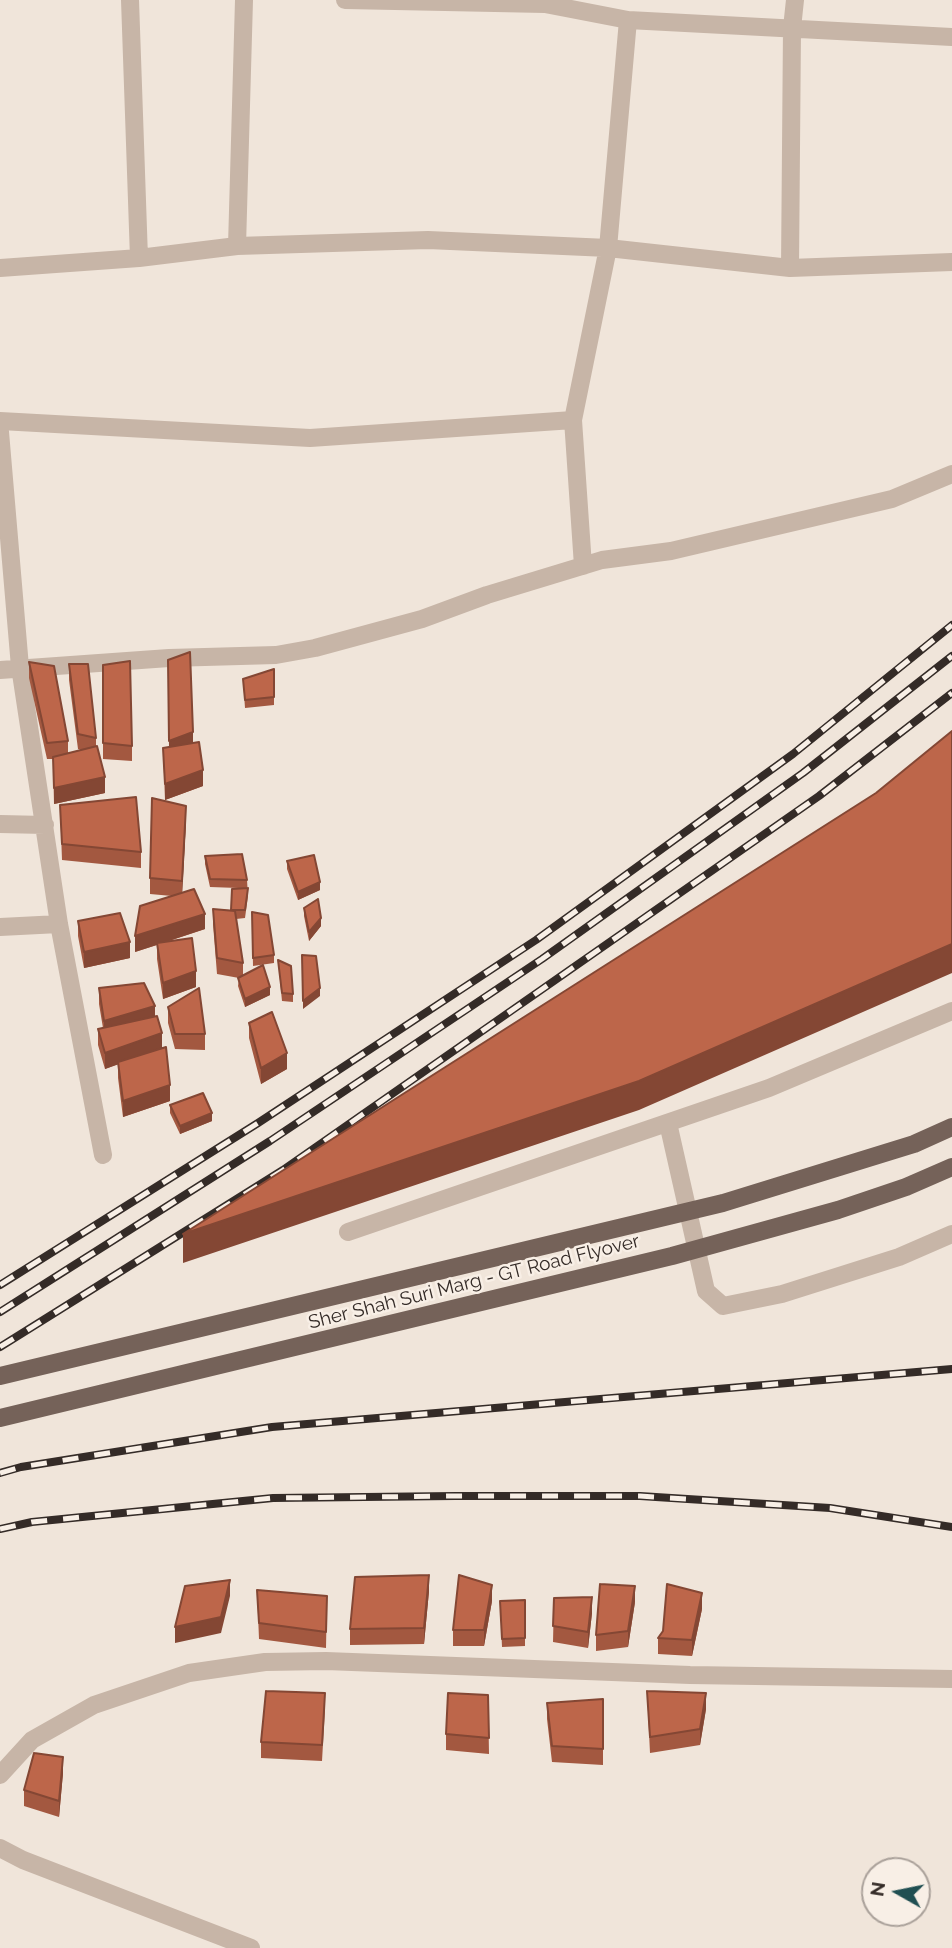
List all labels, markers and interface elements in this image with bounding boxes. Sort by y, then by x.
street label: Sher Shah Suri Marg - GT Road Flyover [306,1230,642,1334]
north arrow [861,1857,931,1927]
text: N [865,1880,889,1898]

